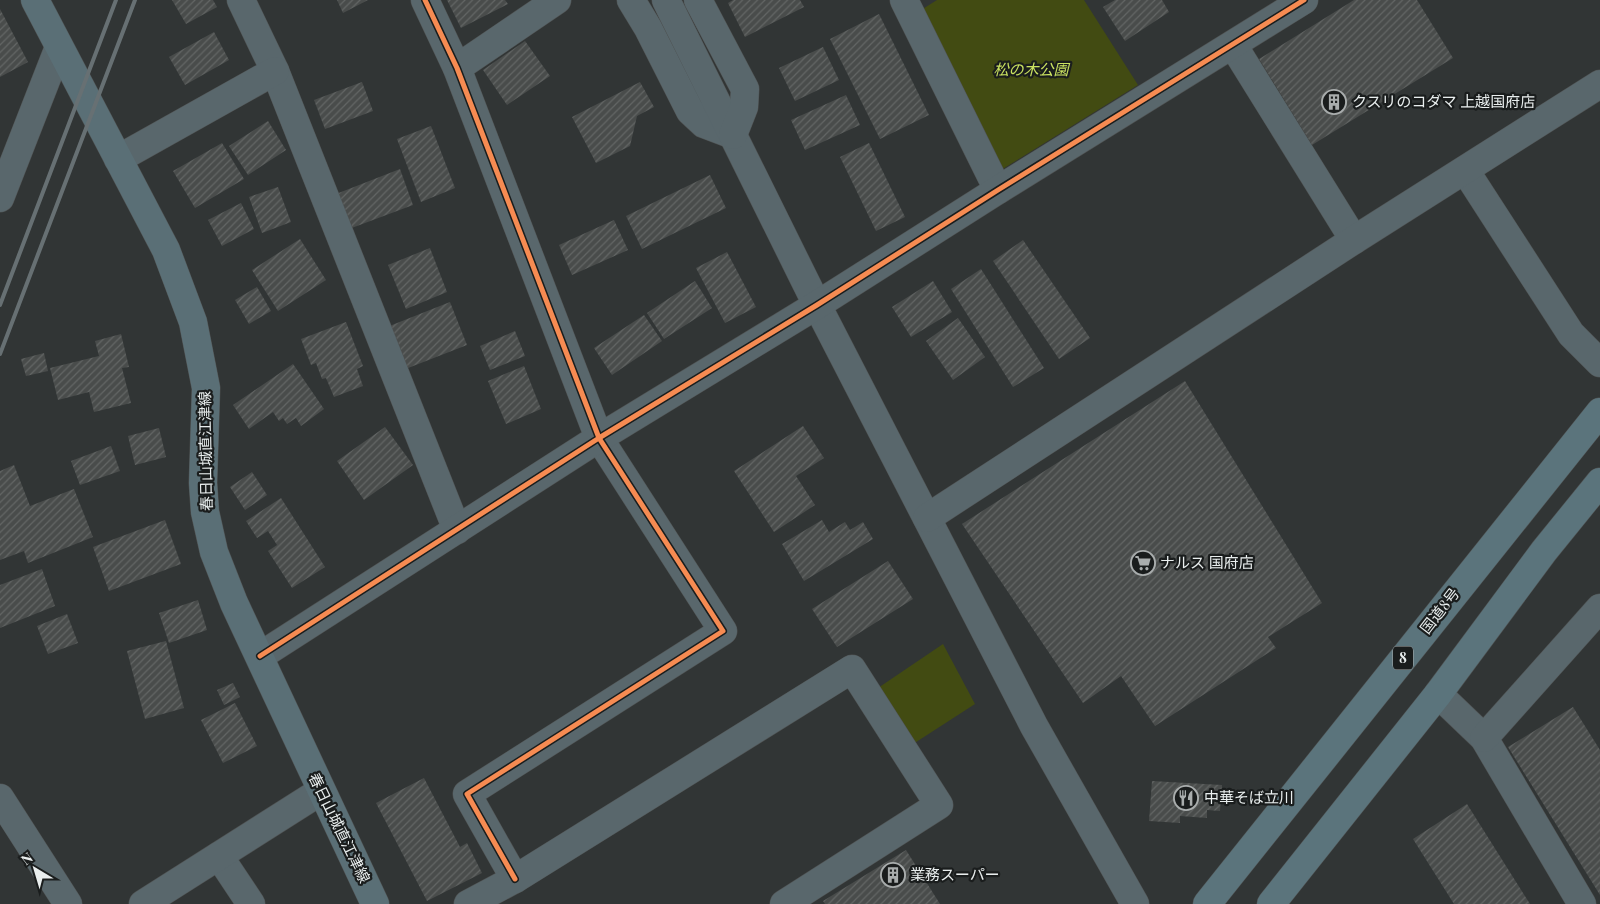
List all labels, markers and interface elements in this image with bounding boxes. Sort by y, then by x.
park label: 松の木公園 [993,59,1070,79]
building icon: クスリのコダマ 上越国府店 [1321,89,1347,115]
place label: クスリのコダマ 上越国府店 [1352,91,1535,111]
street label: 春日山城直江津線 [194,391,216,511]
supermarket icon: ナルス 国府店 [1130,550,1156,576]
place label: ナルス 国府店 [1160,552,1254,572]
street label: 国道8号 [1415,583,1463,637]
road number: 8 [1393,646,1413,670]
street label: 春日山城直江津線 [305,769,375,886]
restaurant icon: 中華そば立川 [1173,785,1199,811]
place label: 中華そば立川 [1204,787,1294,807]
north arrow [10,844,60,894]
text: N [17,848,37,869]
building icon: 業務スーパー [880,862,906,888]
place label: 業務スーパー [910,864,1000,884]

